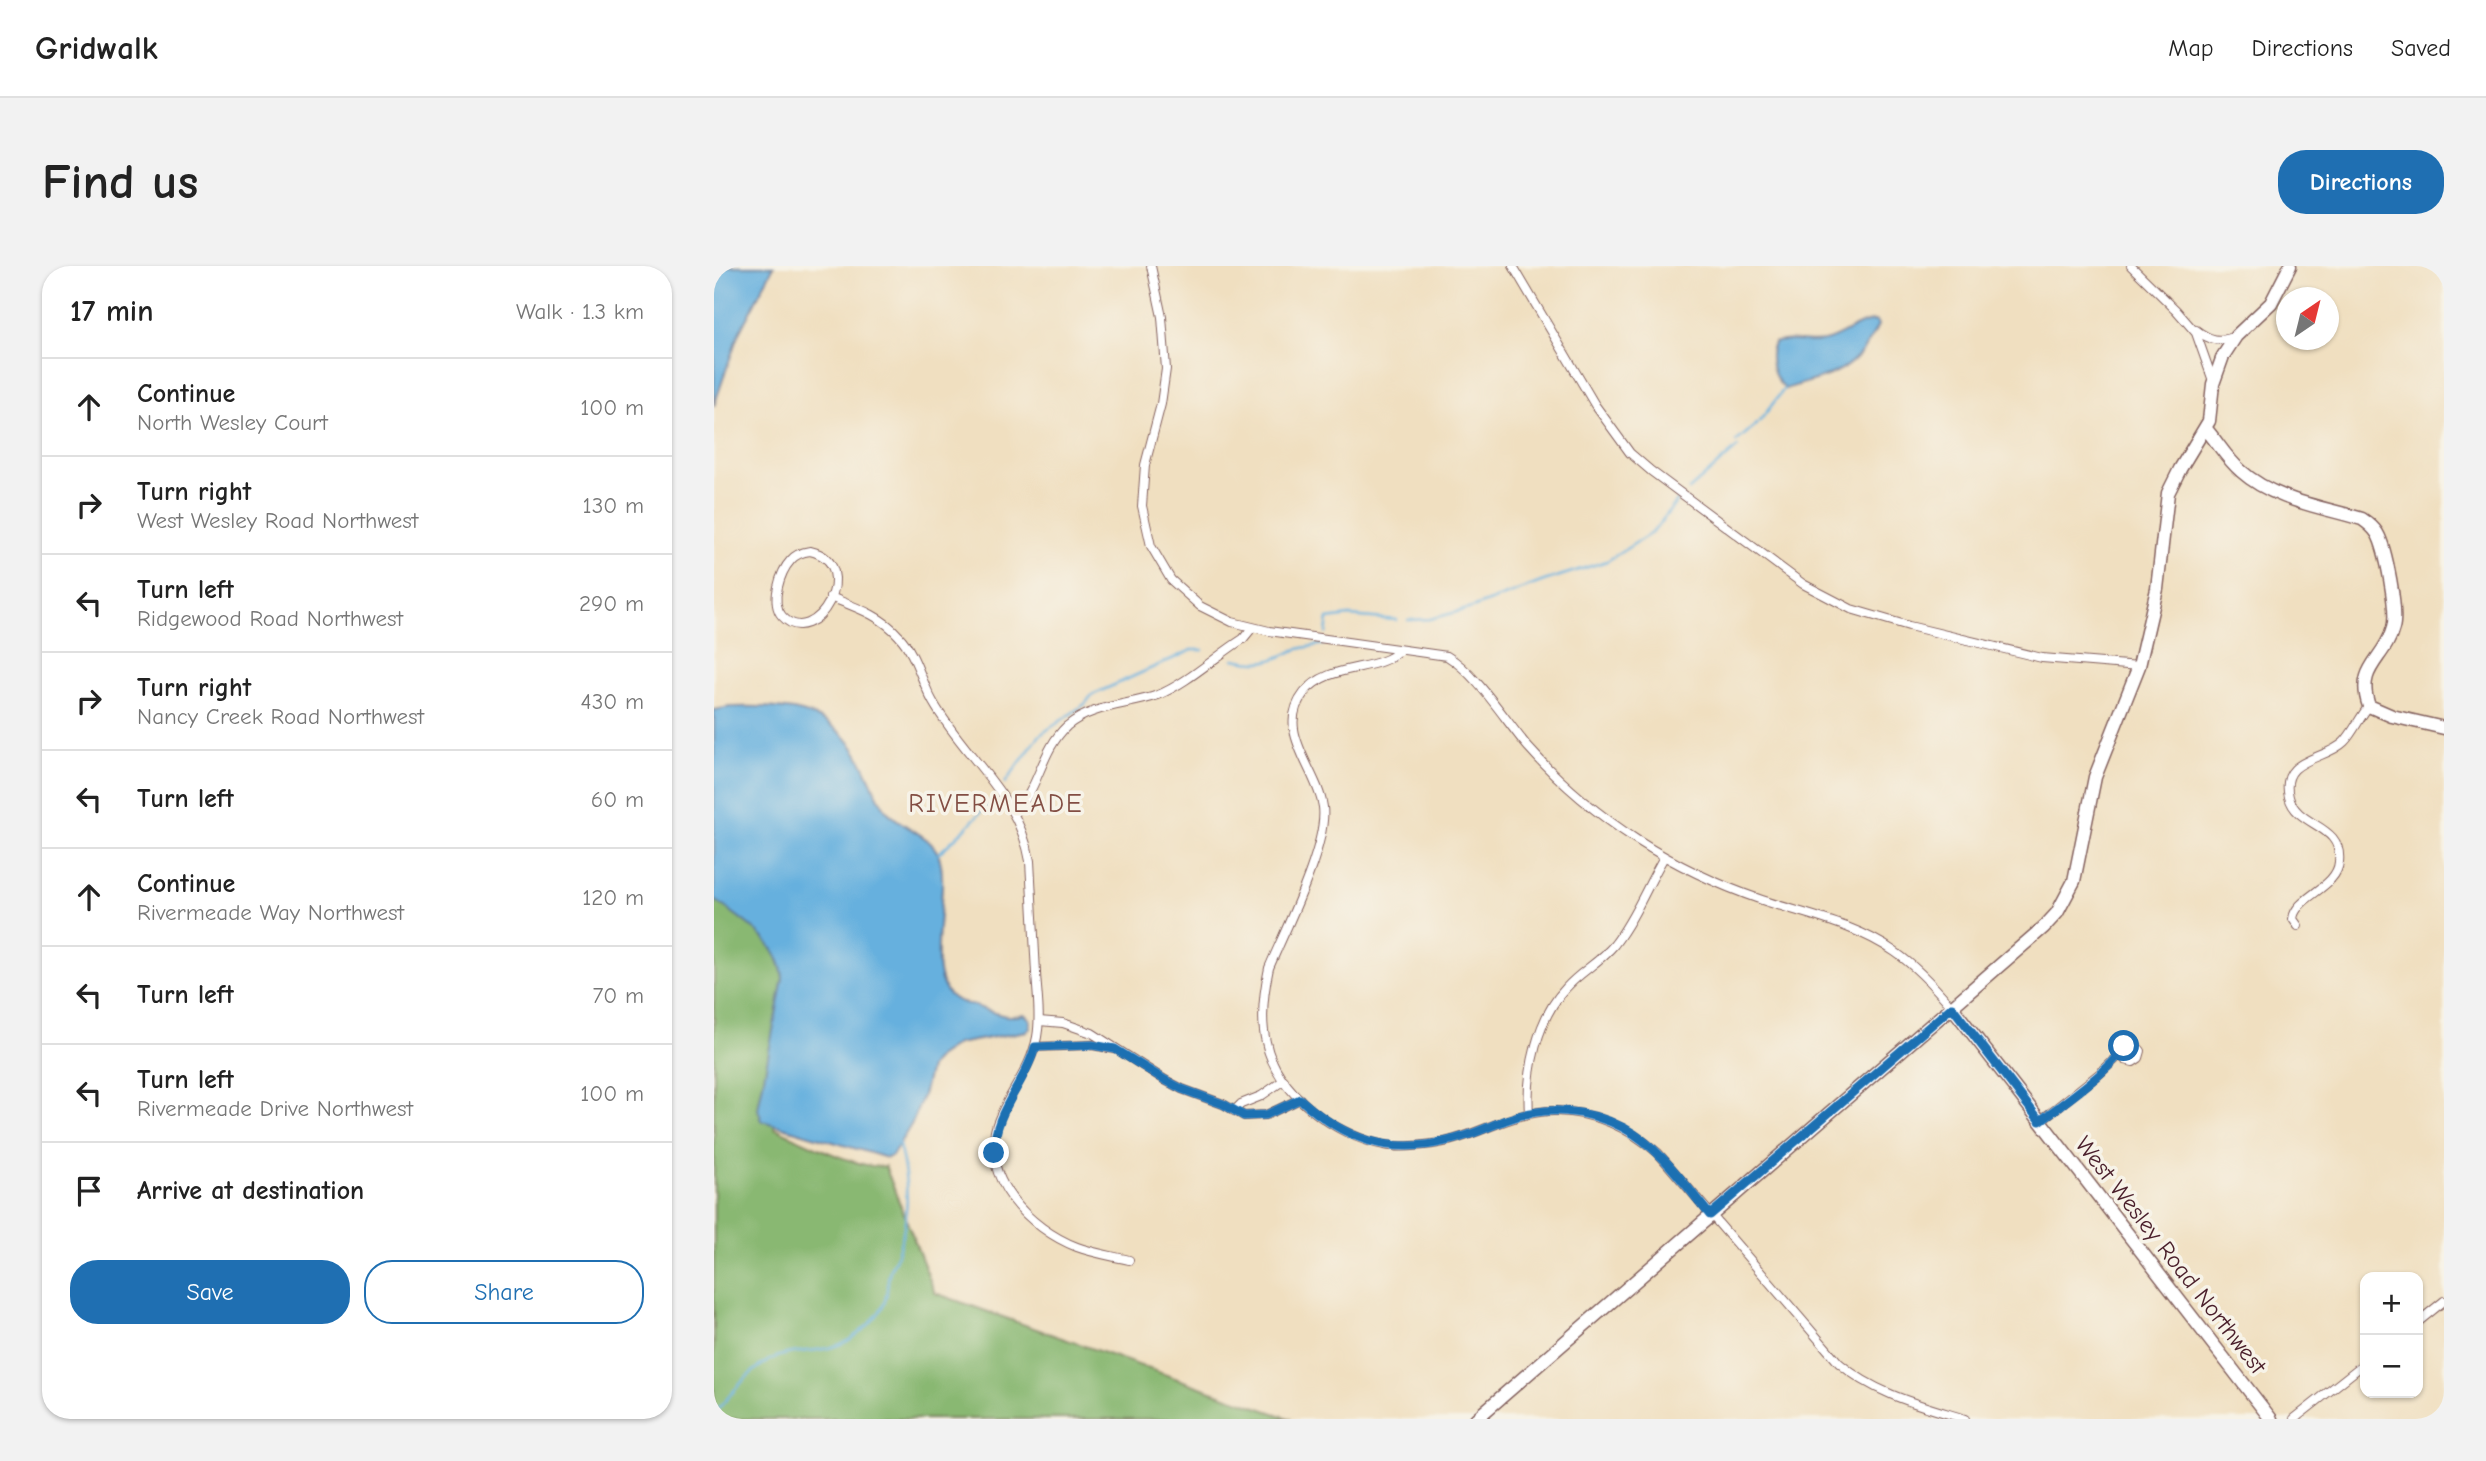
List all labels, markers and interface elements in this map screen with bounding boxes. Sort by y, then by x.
text: Gridwalk [35,29,158,67]
text: Map [2168,34,2214,62]
text: Directions [2252,34,2353,62]
text: Saved [2391,34,2451,62]
button: Directions [2278,150,2444,214]
text: Find us [42,154,198,210]
north arrow [2276,287,2339,350]
text: 17 min [70,294,153,329]
text: Walk · 1.3 km [516,298,644,325]
text: Continue [137,379,235,409]
icon: ahead [70,388,108,426]
text: 100 m [580,394,644,421]
text: North Wesley Court [137,409,328,436]
text: Turn right [137,477,251,507]
icon: right [70,486,108,524]
text: 130 m [583,492,644,519]
text: West Wesley Road Northwest [137,507,418,534]
text: Turn left [137,575,234,605]
icon: left [70,584,108,622]
text: 290 m [579,590,644,617]
text: Ridgewood Road Northwest [137,605,403,632]
text: Turn right [137,673,251,703]
icon: right [70,682,108,720]
text: 430 m [581,688,644,715]
text: Nancy Creek Road Northwest [137,703,424,730]
icon: left [70,780,108,818]
text: Turn left [137,784,234,814]
text: 60 m [591,786,644,813]
district label: RIVERMEADE [908,789,1084,819]
text: Continue [137,869,235,899]
icon: ahead [70,878,108,916]
text: 120 m [582,884,644,911]
text: Rivermeade Way Northwest [137,899,404,926]
icon: left [70,976,108,1014]
text: Turn left [137,980,234,1010]
text: 70 m [592,982,644,1009]
route start [2108,1030,2139,1061]
text: Turn left [137,1065,234,1095]
icon: left [70,1074,108,1112]
text: 100 m [580,1080,644,1107]
text: Rivermeade Drive Northwest [137,1095,413,1122]
street label: West Wesley Road Northwest [2070,1131,2273,1380]
route end [978,1137,1009,1168]
icon: arrive [70,1172,108,1210]
text: Arrive at destination [137,1176,364,1206]
button: Save [70,1260,350,1324]
button: Share [364,1260,644,1324]
map controls [2360,1272,2423,1398]
button: + [2360,1272,2423,1335]
button: − [2360,1335,2423,1398]

